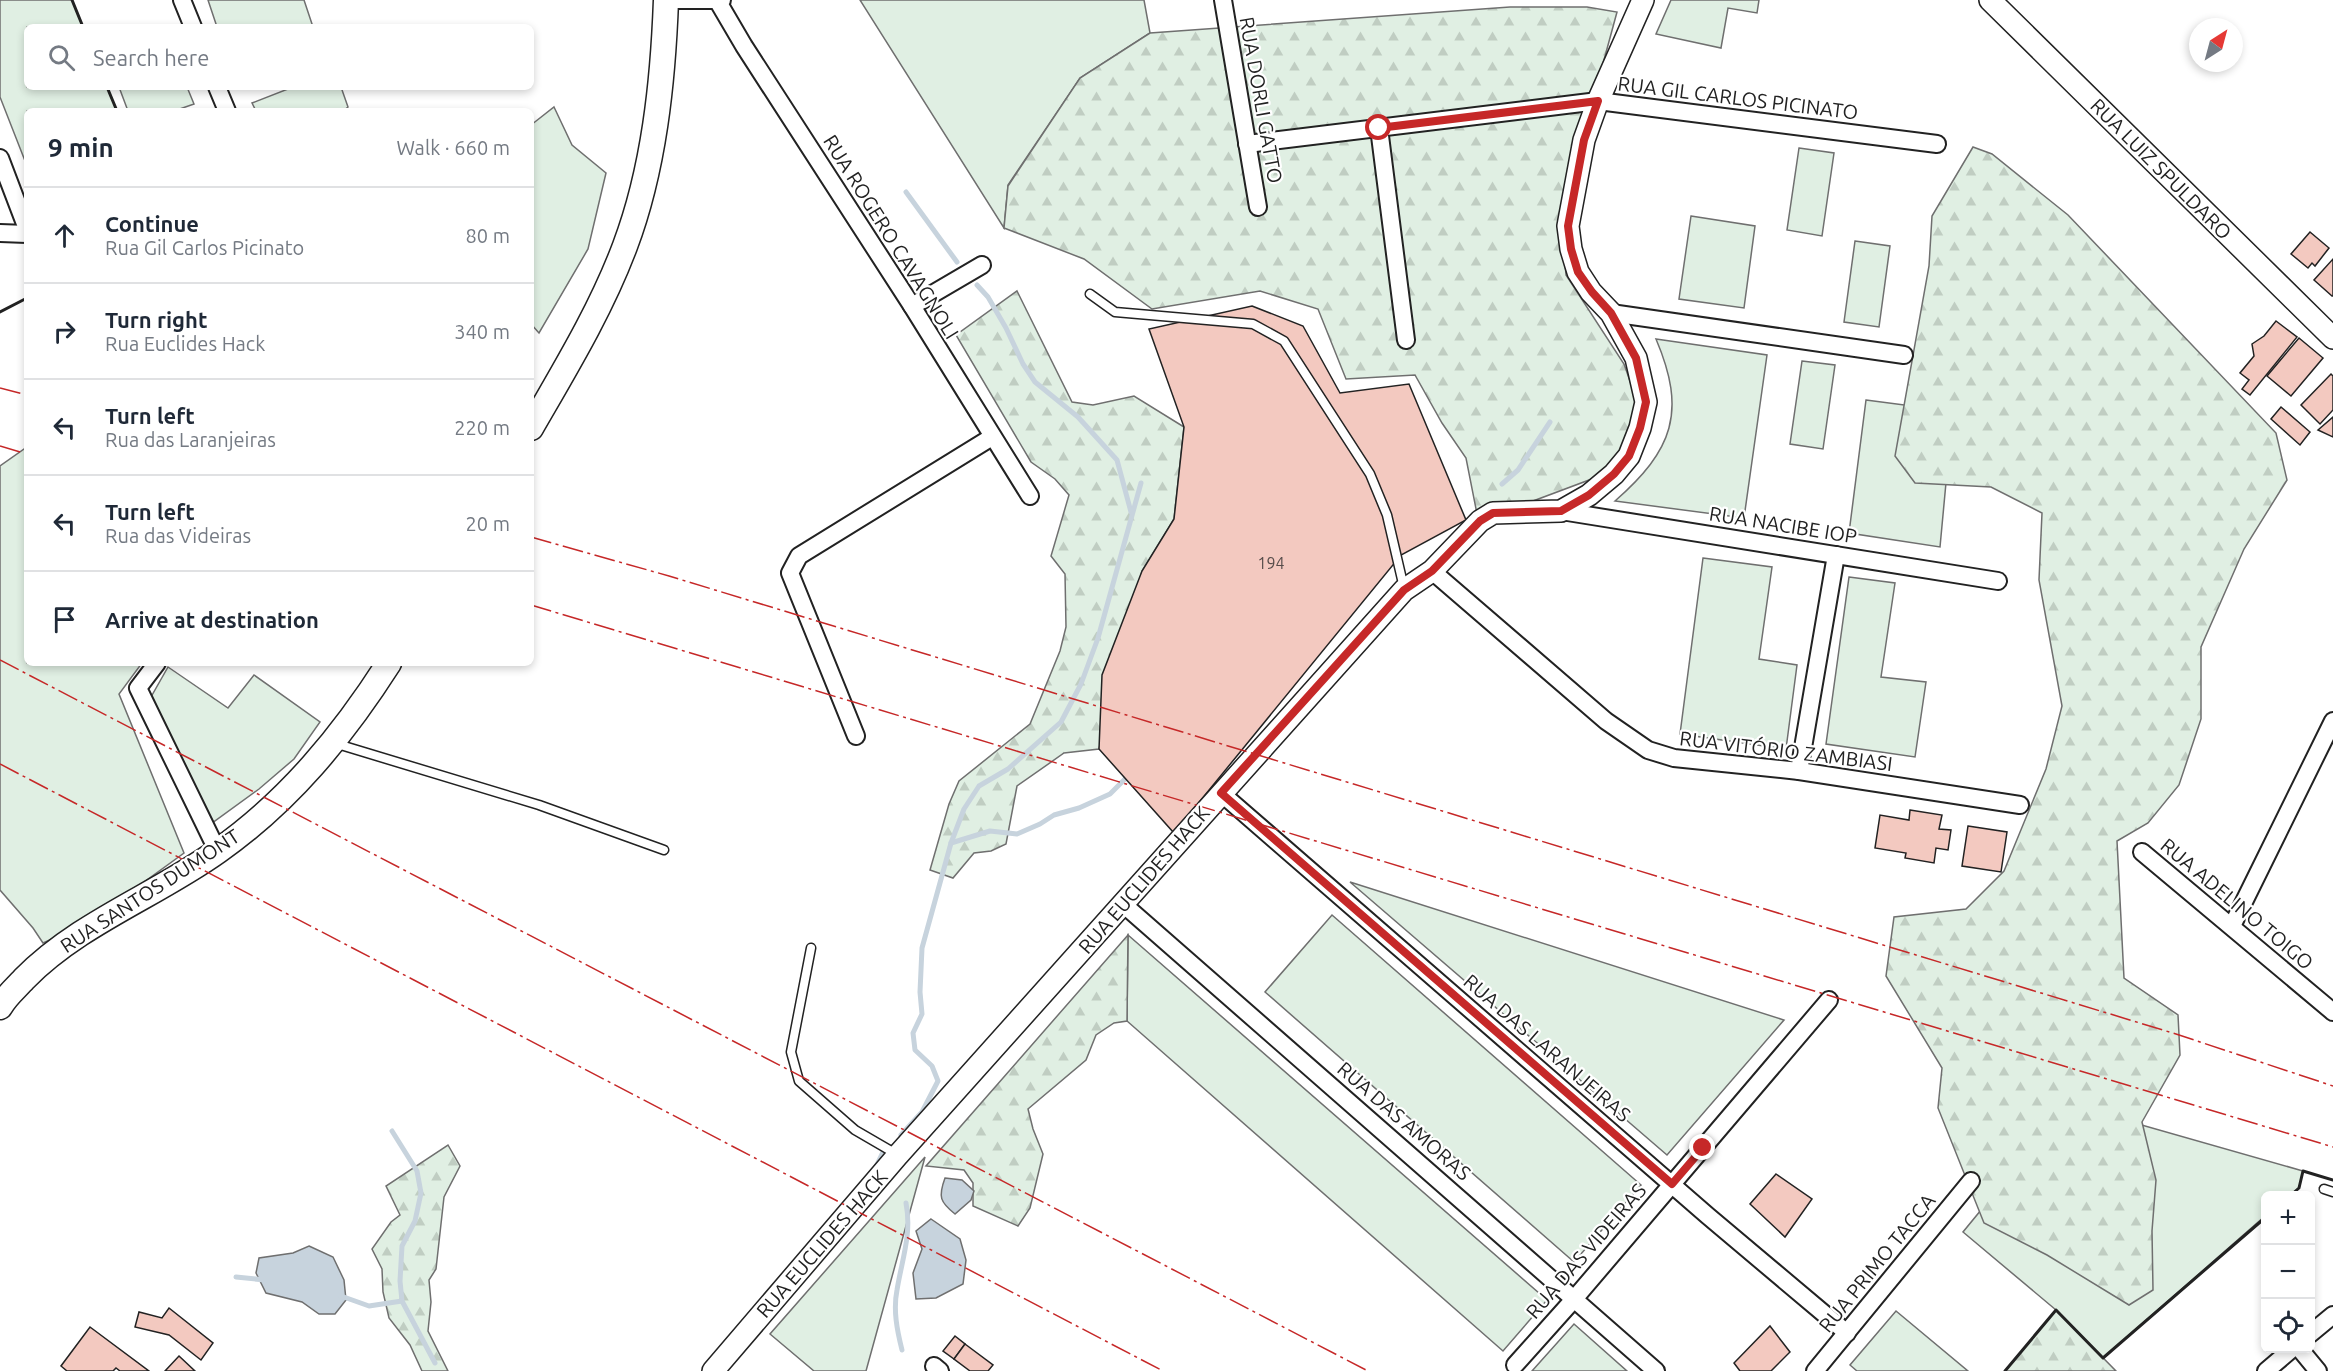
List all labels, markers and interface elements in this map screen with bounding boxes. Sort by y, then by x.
street label: RUA DORLI GATTO [1236,15,1287,185]
north arrow [2189,18,2243,72]
search box [24,24,534,90]
icon: search [45,41,78,74]
text: Search here [93,45,209,70]
street label: RUA GIL CARLOS PICINATO [1617,71,1860,124]
street label: RUA LUIZ SPULDARO [2086,93,2237,244]
route start [1365,114,1391,140]
street label: RUA ROGERO CAVAGNOLI [819,131,964,343]
text: 9 min [48,133,114,162]
text: Walk · 660 m [397,136,510,159]
text: Continue [105,211,199,236]
icon: ahead [48,219,81,252]
text: 80 m [466,224,510,247]
text: Rua Gil Carlos Picinato [105,236,304,259]
text: Turn right [105,307,207,332]
icon: right [48,315,81,348]
text: 340 m [454,320,510,343]
text: Rua Euclides Hack [105,332,265,355]
text: Turn left [105,403,195,428]
icon: left [48,411,81,444]
text: 220 m [454,416,510,439]
text: Rua das Laranjeiras [105,428,276,451]
text: Turn left [105,499,195,524]
street label: RUA NACIBE IOP [1708,501,1859,548]
icon: left [48,507,81,540]
text: 20 m [466,512,510,535]
text: Rua das Videiras [105,524,251,547]
house number: 194 [1257,554,1285,572]
icon: arrive [48,603,81,636]
text: Arrive at destination [105,607,319,632]
street label: RUA VITÓRIO ZAMBIASI [1678,726,1894,775]
street label: RUA EUCLIDES HACK [1073,801,1214,958]
street label: RUA SANTOS DUMONT [56,824,244,957]
street label: RUA ADELINO TOIGO [2156,833,2318,974]
street label: RUA DAS LARANJEIRAS [1459,969,1635,1126]
street label: RUA DAS AMORAS [1333,1057,1476,1185]
route end [1689,1134,1715,1160]
street label: RUA EUCLIDES HACK [751,1165,892,1322]
street label: RUA DAS VIDEIRAS [1521,1179,1650,1323]
street label: RUA PRIMO TACCA [1814,1189,1939,1336]
map controls [2261,1191,2315,1353]
button: + [2261,1191,2315,1245]
button: − [2261,1245,2315,1299]
button: locate [2261,1299,2315,1353]

